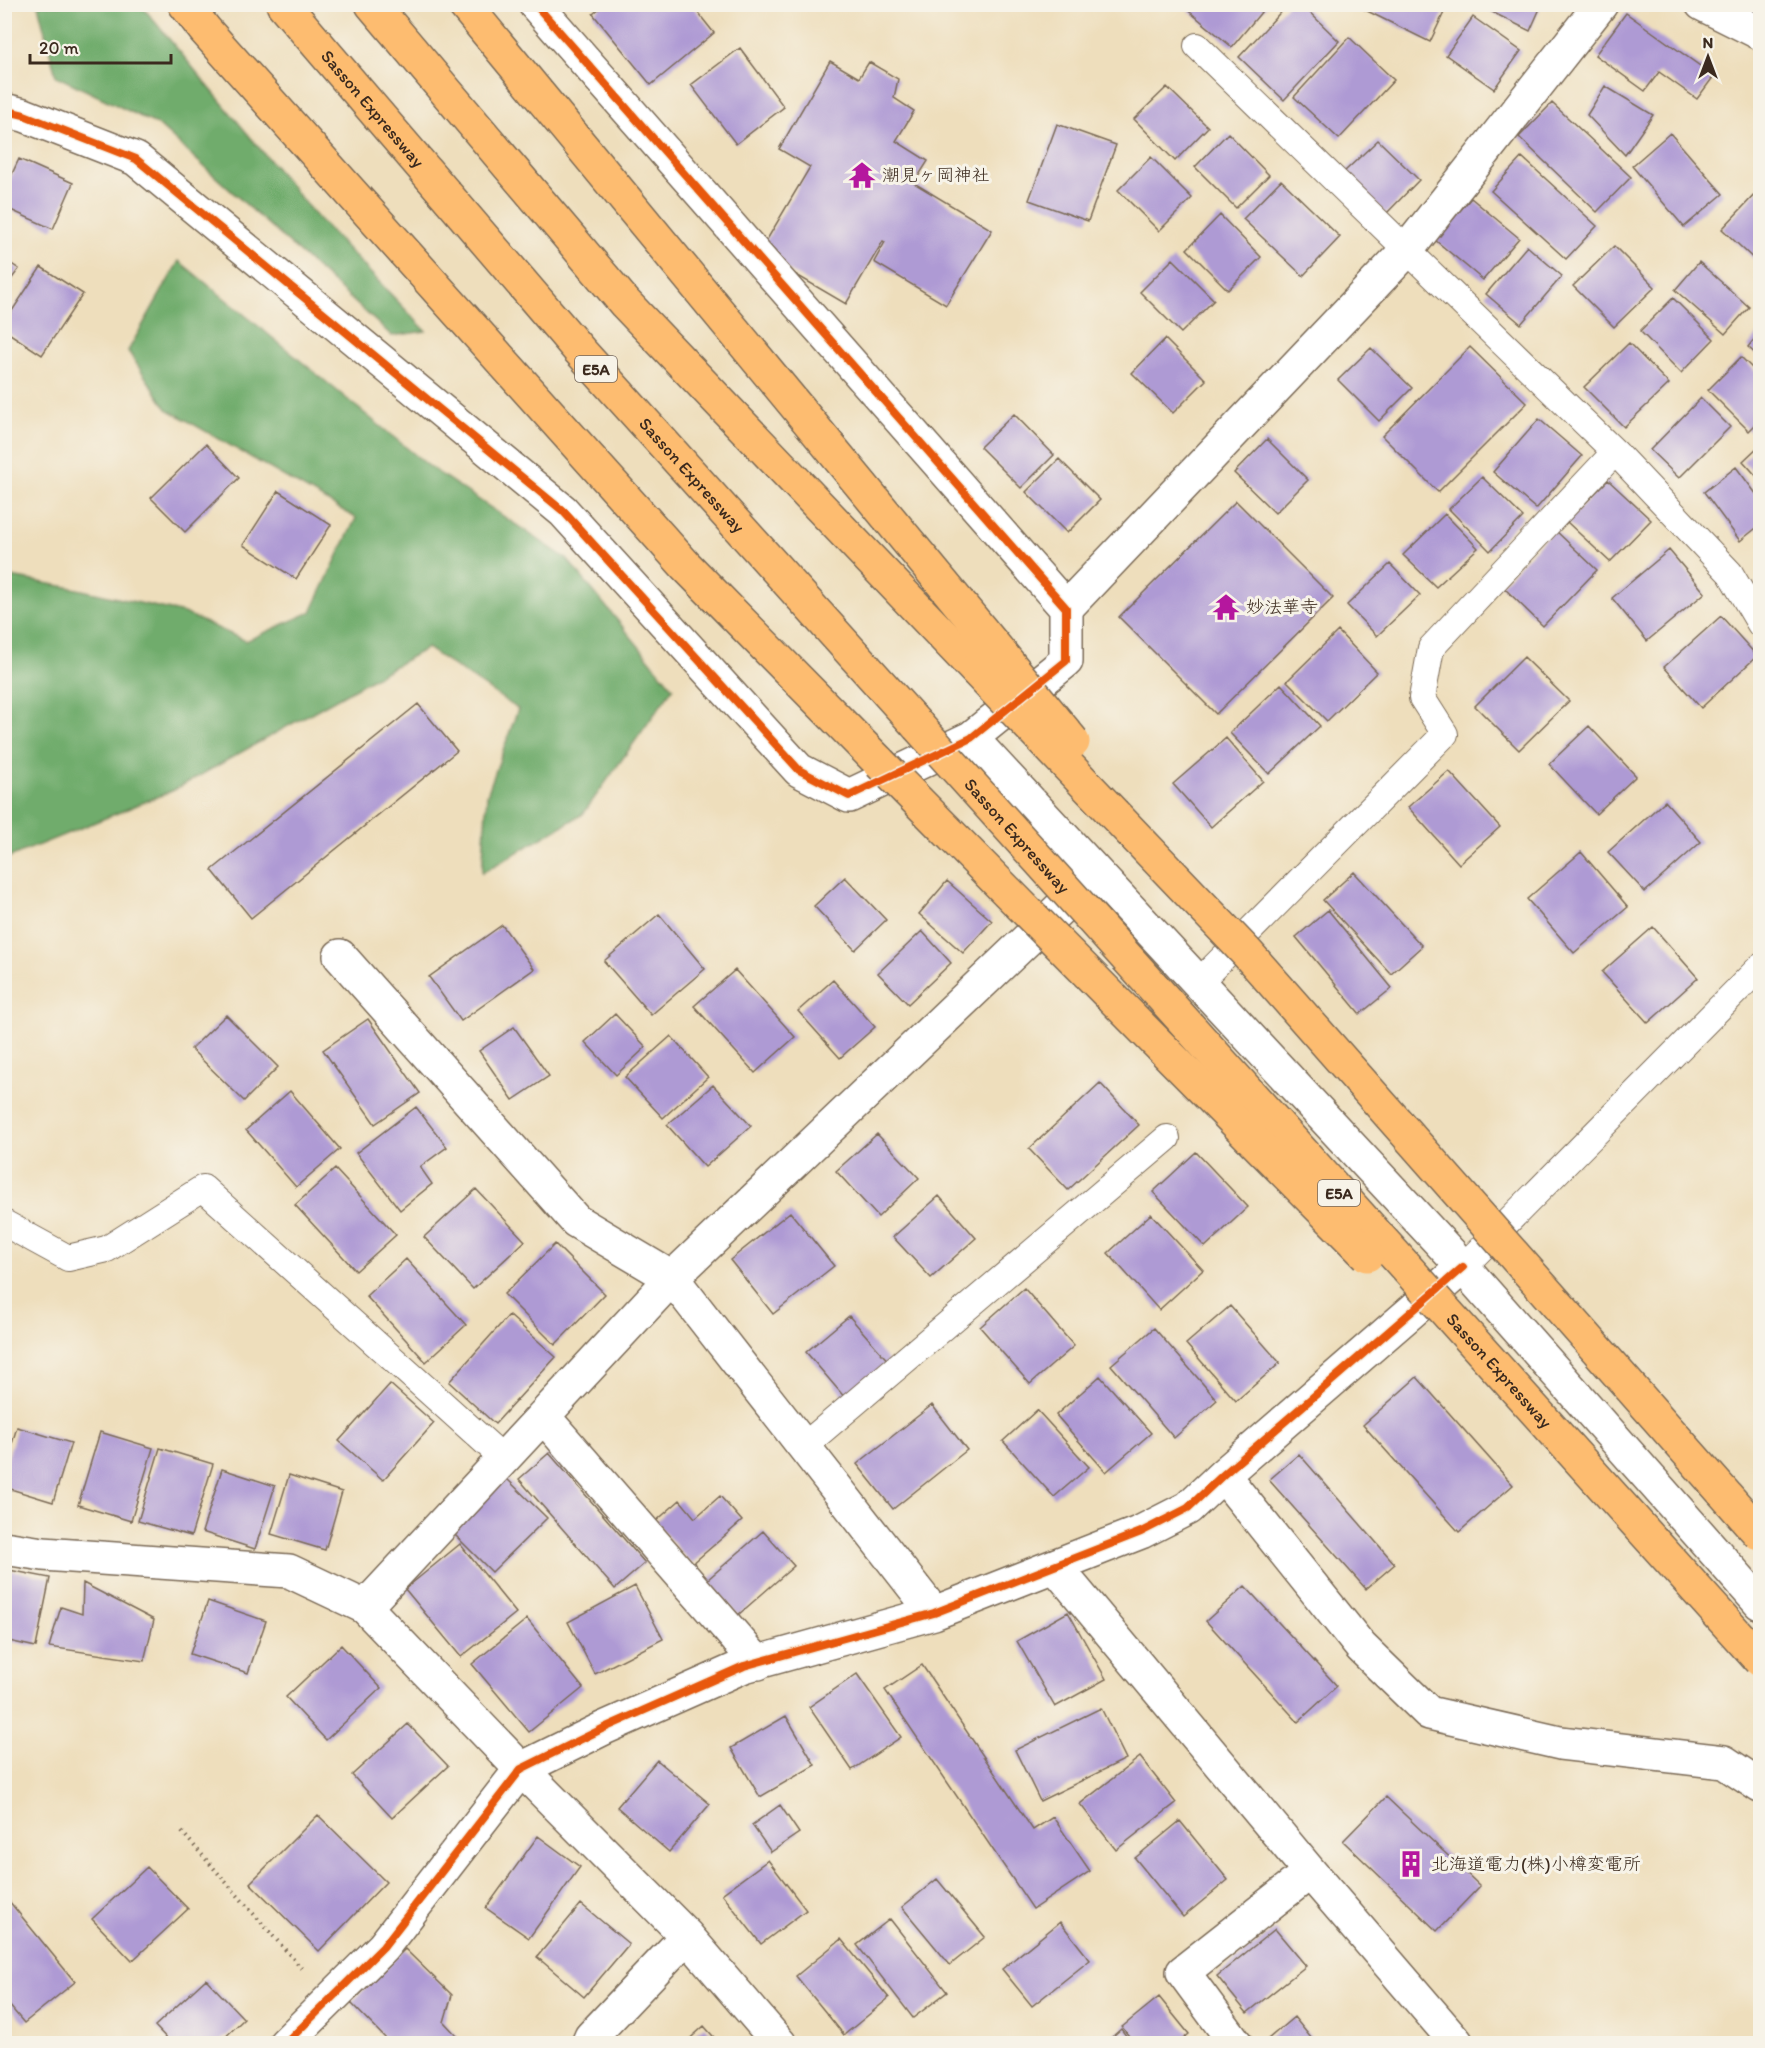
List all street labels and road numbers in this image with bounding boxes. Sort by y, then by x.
street label: Sasson Expressway [316,46,430,173]
road number: E5A [575,356,617,382]
street label: Sasson Expressway [634,413,750,538]
street label: Sasson Expressway [959,774,1075,899]
road number: E5A [1318,1180,1360,1206]
street label: Sasson Expressway [1442,1308,1557,1433]

